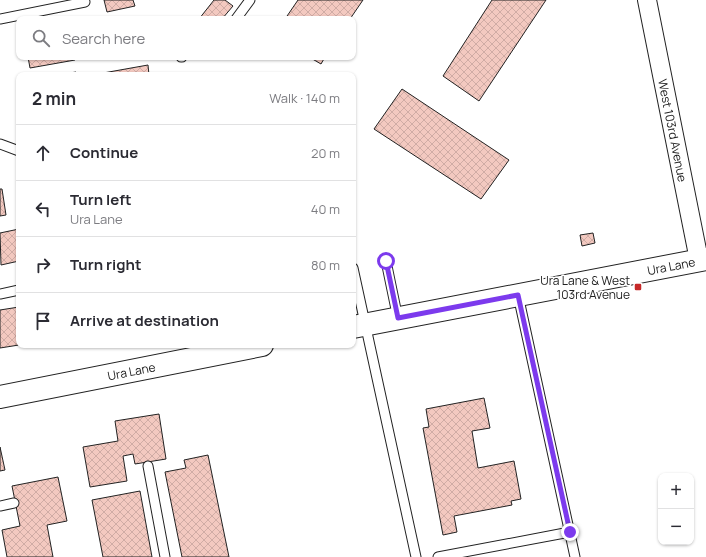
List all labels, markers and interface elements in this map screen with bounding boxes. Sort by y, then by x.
search box [16,16,356,60]
icon: search [30,27,52,49]
text: Search here [62,28,145,49]
street label: West 103rd Avenue [654,77,692,183]
text: 2 min [32,87,76,110]
text: Walk · 140 m [269,89,340,107]
icon: ahead [32,142,54,164]
text: Continue [70,142,138,163]
text: 20 m [311,144,340,162]
text: Turn left [70,189,132,210]
icon: left [32,198,54,220]
text: 40 m [311,200,340,218]
text: Ura Lane [70,210,123,228]
route start [377,252,395,270]
street label: Ura Lane [646,253,697,279]
icon: right [32,254,54,276]
text: Turn right [70,254,141,275]
text: 80 m [311,256,340,274]
place label: Ura Lane & West 103rd Avenue [540,272,630,303]
marker: Ura Lane & West 103rd Avenue [633,282,643,292]
icon: arrive [32,310,54,332]
text: Arrive at destination [70,310,219,331]
street label: Ura Lane [106,358,157,384]
map controls [658,473,694,545]
button: + [658,473,694,509]
button: − [658,509,694,545]
route end [561,523,579,541]

